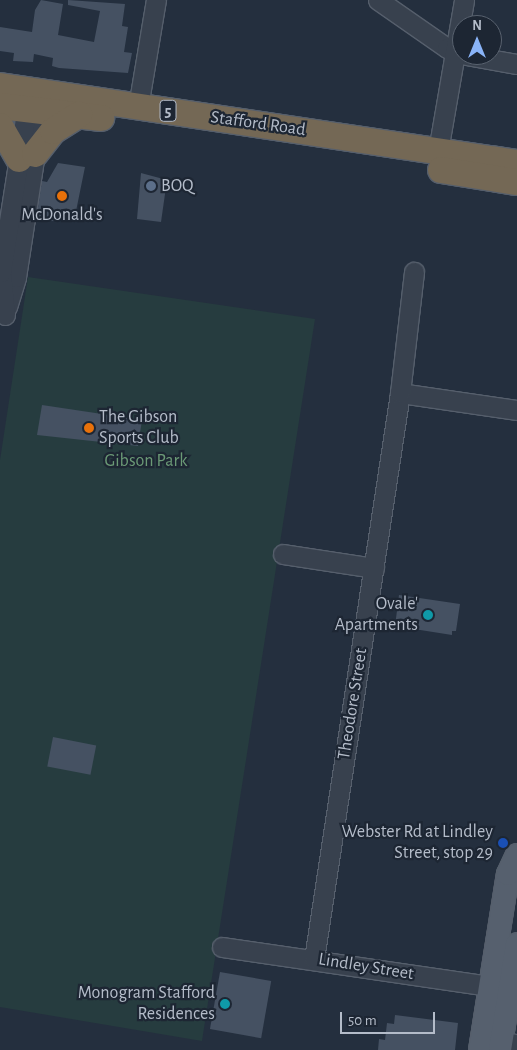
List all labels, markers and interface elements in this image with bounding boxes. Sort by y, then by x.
north arrow [452,15,502,65]
text: N [472,19,482,33]
road number: 5 [159,98,177,124]
street label: Stafford Road [209,107,307,141]
place label: BOQ [161,175,194,197]
marker: BOQ [145,180,157,192]
marker: McDonald's [56,190,68,202]
place label: McDonald's [21,204,103,226]
place label: The Gibson Sports Club [99,407,179,449]
marker: The Gibson Sports Club [83,422,95,434]
park label: Gibson Park [104,450,188,472]
place label: Ovale' Apartments [335,594,418,636]
marker: Ovale' Apartments [422,609,434,621]
street label: Theodore Street [334,647,372,761]
place label: Webster Rd at Lindley Street, stop 29 [341,822,493,864]
marker: Webster Rd at Lindley Street, stop 29 [497,837,509,849]
street label: Lindley Street [317,949,415,985]
place label: Monogram Stafford Residences [78,983,215,1026]
marker: Monogram Stafford Residences [219,998,231,1010]
scale bar [342,1002,437,1034]
text: 50 m [348,1013,377,1028]

